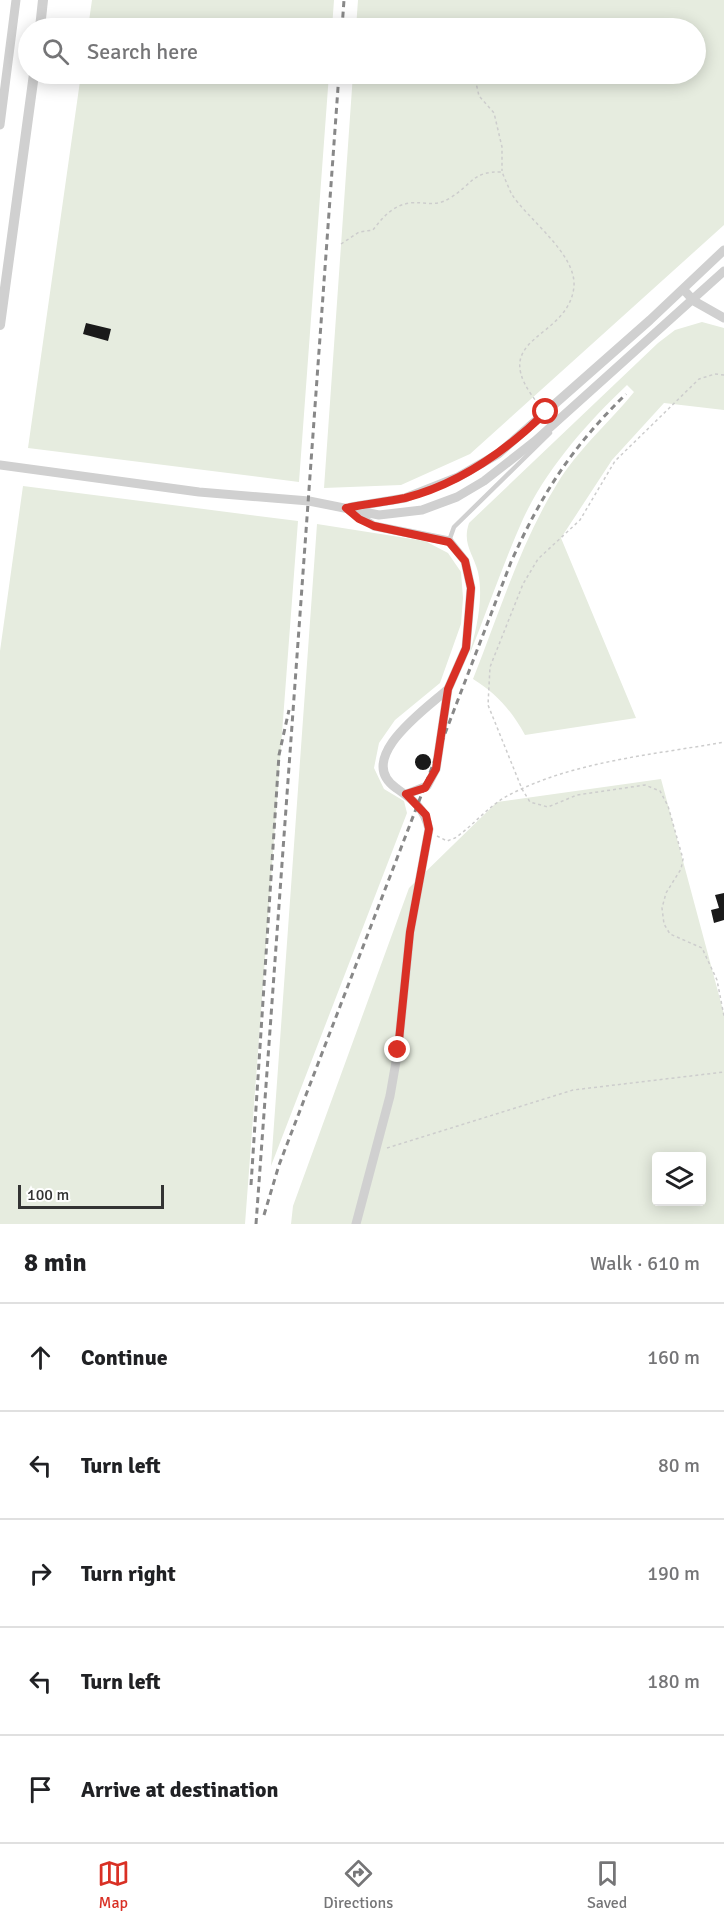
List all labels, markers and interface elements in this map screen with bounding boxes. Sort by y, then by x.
search box [18,18,706,84]
icon: search [39,35,72,68]
text: Search here [87,38,198,65]
route start [532,398,558,424]
route end [384,1036,410,1062]
map controls [652,1152,706,1206]
button: layers [652,1152,706,1206]
scale bar [18,1182,164,1210]
text: 100 m [27,1185,69,1205]
text: 8 min [24,1247,87,1279]
text: Walk · 610 m [590,1251,700,1276]
icon: ahead [24,1341,57,1374]
text: Continue [81,1344,168,1371]
text: 160 m [647,1345,700,1370]
icon: left [24,1449,57,1482]
text: Turn left [81,1452,161,1479]
text: 80 m [658,1453,700,1478]
icon: right [24,1557,57,1590]
text: Turn right [81,1560,176,1587]
text: 190 m [647,1561,700,1586]
icon: left [24,1665,57,1698]
text: Turn left [81,1668,161,1695]
text: 180 m [647,1669,700,1694]
icon: arrive [24,1773,57,1806]
text: Arrive at destination [81,1776,278,1803]
tab: Map [97,1857,130,1913]
tab: Directions [323,1857,393,1913]
tab: Saved [587,1857,627,1913]

